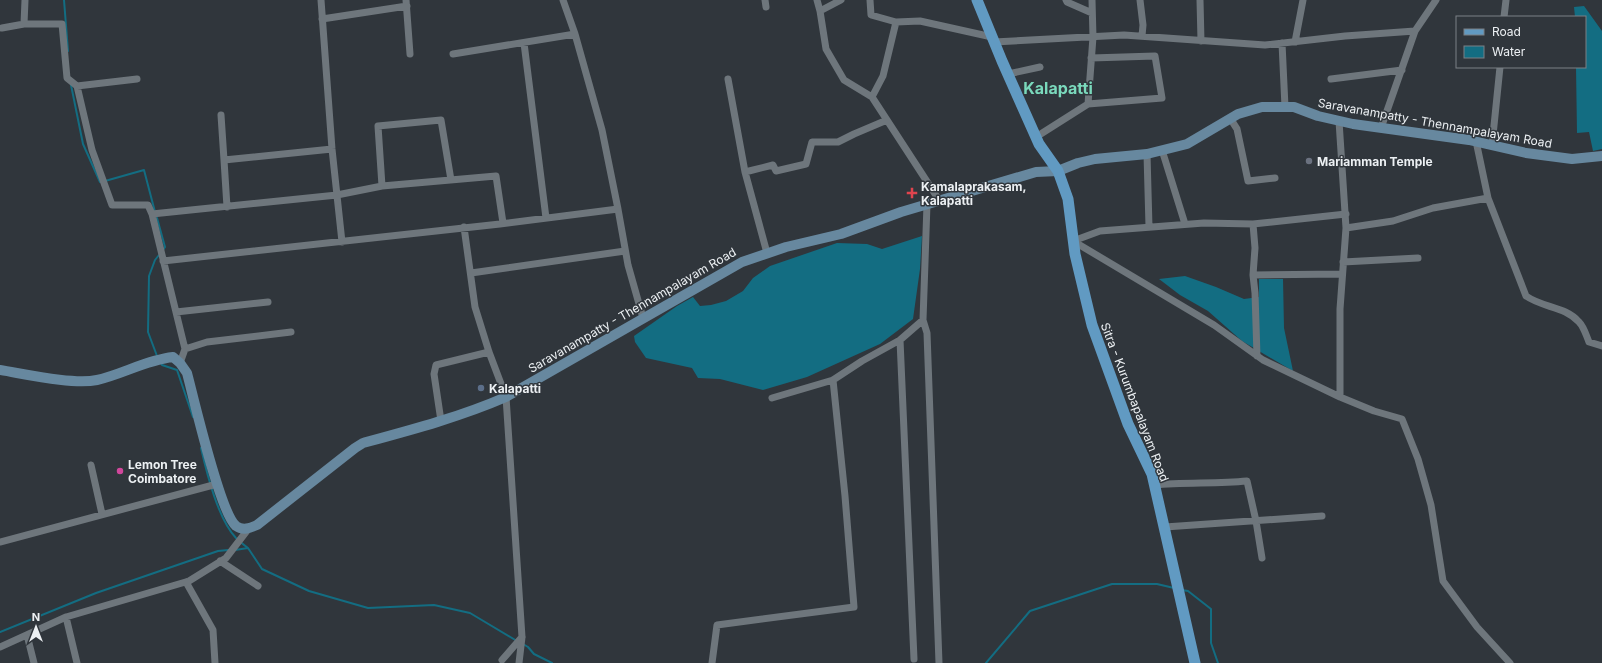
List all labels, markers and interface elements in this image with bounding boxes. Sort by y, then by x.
legend [1456,16,1586,68]
text: Road [1492,24,1521,39]
text: Water [1492,44,1526,59]
district label: Kalapatti [1023,78,1093,98]
street label: Saravanampatty - Thennampalayam Road [1317,95,1553,151]
place label: Mariamman Temple [1317,154,1433,169]
marker: Mariamman Temple [1304,156,1314,166]
place label: Kamalaprakasam, Kalapatti [921,179,1027,208]
marker: Kamalaprakasam, Kalapatti [906,187,918,199]
street label: Saravanampatty - Thennampalayam Road [525,244,739,376]
street label: Sitra - Kurumbapalayam Road [1098,320,1172,484]
place label: Kalapatti [489,381,541,396]
marker: Kalapatti [476,383,486,393]
place label: Lemon Tree Coimbatore [128,457,197,486]
marker: Lemon Tree Coimbatore [115,466,125,476]
north arrow [16,607,56,647]
text: N [32,610,40,624]

